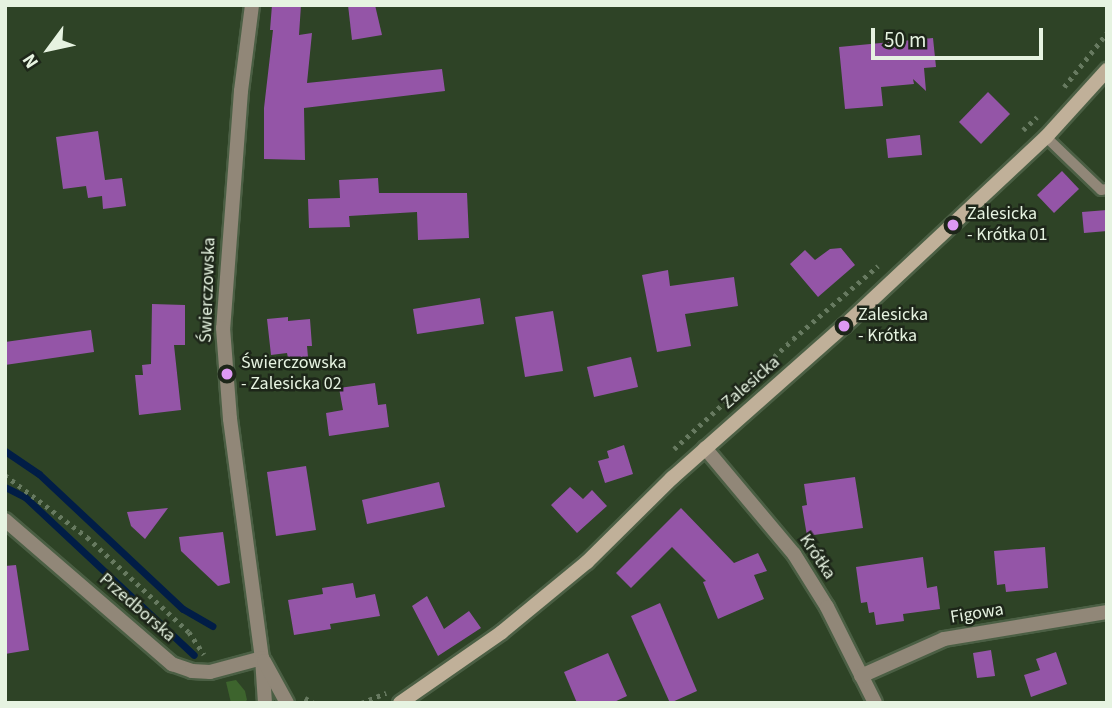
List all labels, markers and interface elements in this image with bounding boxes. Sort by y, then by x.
north arrow [14,14,84,84]
scale bar [874,14,1046,58]
text: 50 m [884,25,926,55]
text: N [16,48,46,73]
place label: Zalesicka - Krótka 01 [967,204,1048,246]
marker: Zalesicka - Krótka 01 [945,217,961,233]
street label: Świerczowska [195,237,221,343]
place label: Zalesicka - Krótka [858,305,928,348]
marker: Zalesicka - Krótka [836,318,852,334]
street label: Zalesicka [718,352,784,414]
place label: Świerczowska - Zalesicka 02 [241,353,347,396]
marker: Świerczowska - Zalesicka 02 [219,366,235,382]
street label: Krótka [794,530,840,584]
street label: Przedborska [94,569,180,647]
street label: Figowa [949,599,1005,629]

